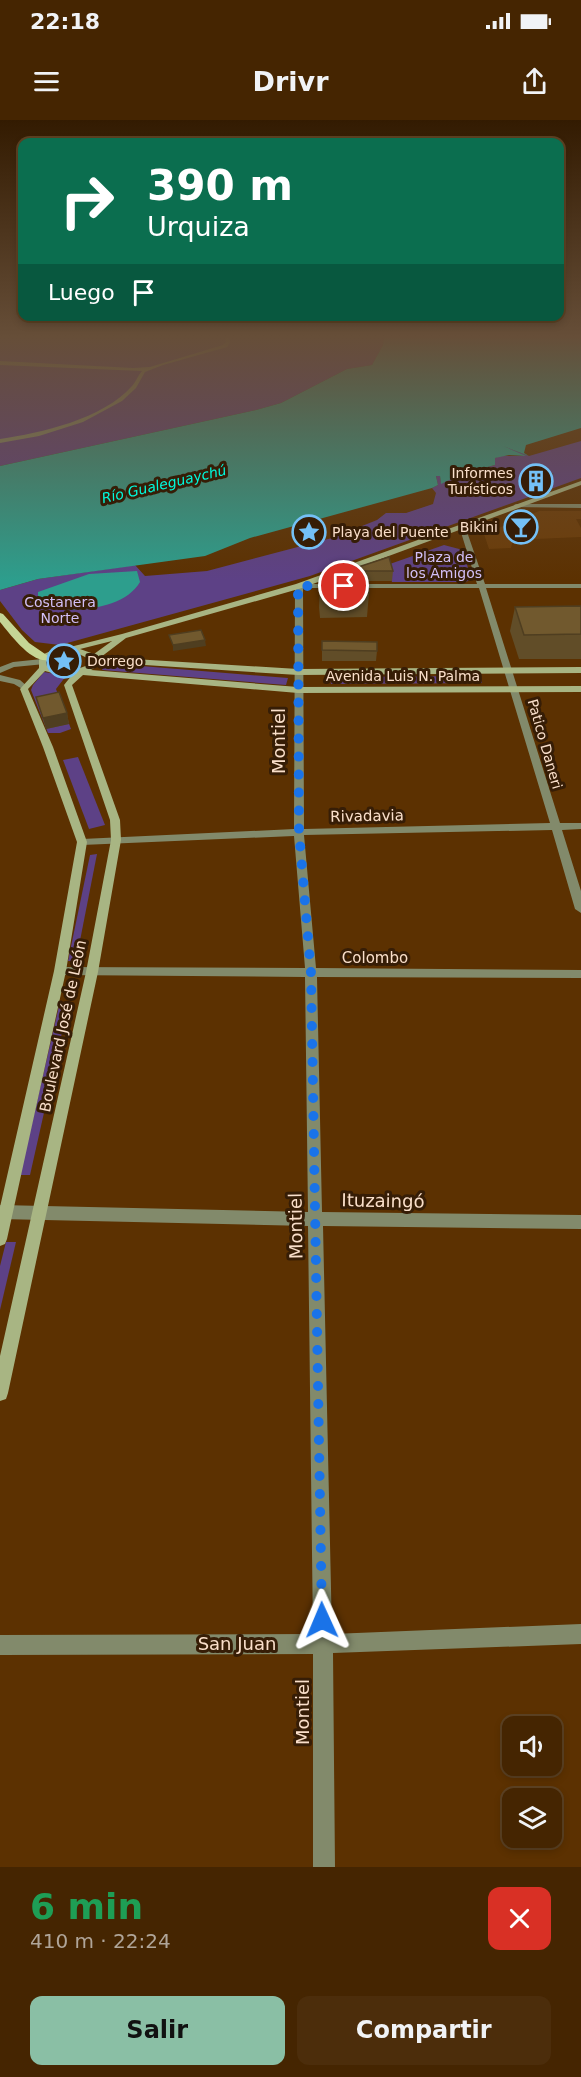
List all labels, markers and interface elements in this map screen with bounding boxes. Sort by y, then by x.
text: 22:18 [30,9,100,34]
icon: menu [30,65,63,98]
icon: share [518,65,551,98]
text: Drivr [253,66,328,97]
text: 390 m [147,161,293,210]
icon: right [48,162,126,240]
text: Urquiza [147,211,250,242]
icon: arrive [127,276,160,309]
text: Luego [48,280,115,305]
water label: Río Gualeguaychú [100,462,228,506]
building icon: Informes Turísticos [518,463,554,499]
place label: Informes Turísticos [447,465,513,497]
bar icon: Bikini [503,509,539,545]
place icon: Playa del Puente [291,514,327,550]
place label: Bikini [460,519,498,535]
place label: Playa del Puente [332,524,449,540]
park label: Plaza de los Amigos [406,549,482,581]
pin [318,560,369,611]
icon: arrive [327,569,360,602]
park label: Costanera Norte [24,594,96,626]
place icon: Dorrego [46,643,82,679]
place label: Dorrego [87,653,143,669]
street label: Avenida Luis N. Palma [326,668,480,684]
street label: Patico Daneri [524,697,566,791]
street label: Montiel [268,708,289,774]
street label: Rivadavia [330,806,404,826]
street label: Boulevard José de León [36,938,90,1114]
street label: Colombo [342,949,408,967]
street label: Ituzaingó [341,1189,425,1212]
street label: Montiel [284,1193,307,1259]
position arrow [290,1588,354,1652]
street label: San Juan [198,1633,276,1654]
street label: Montiel [292,1679,313,1745]
map controls [502,1716,562,1848]
button: sound [502,1716,562,1776]
button: layers [502,1788,562,1848]
text: 6 min [30,1886,143,1927]
button: close [488,1887,551,1950]
text: 410 m · 22:24 [30,1929,171,1953]
button: Salir [30,1996,285,2065]
button: Compartir [297,1996,551,2065]

